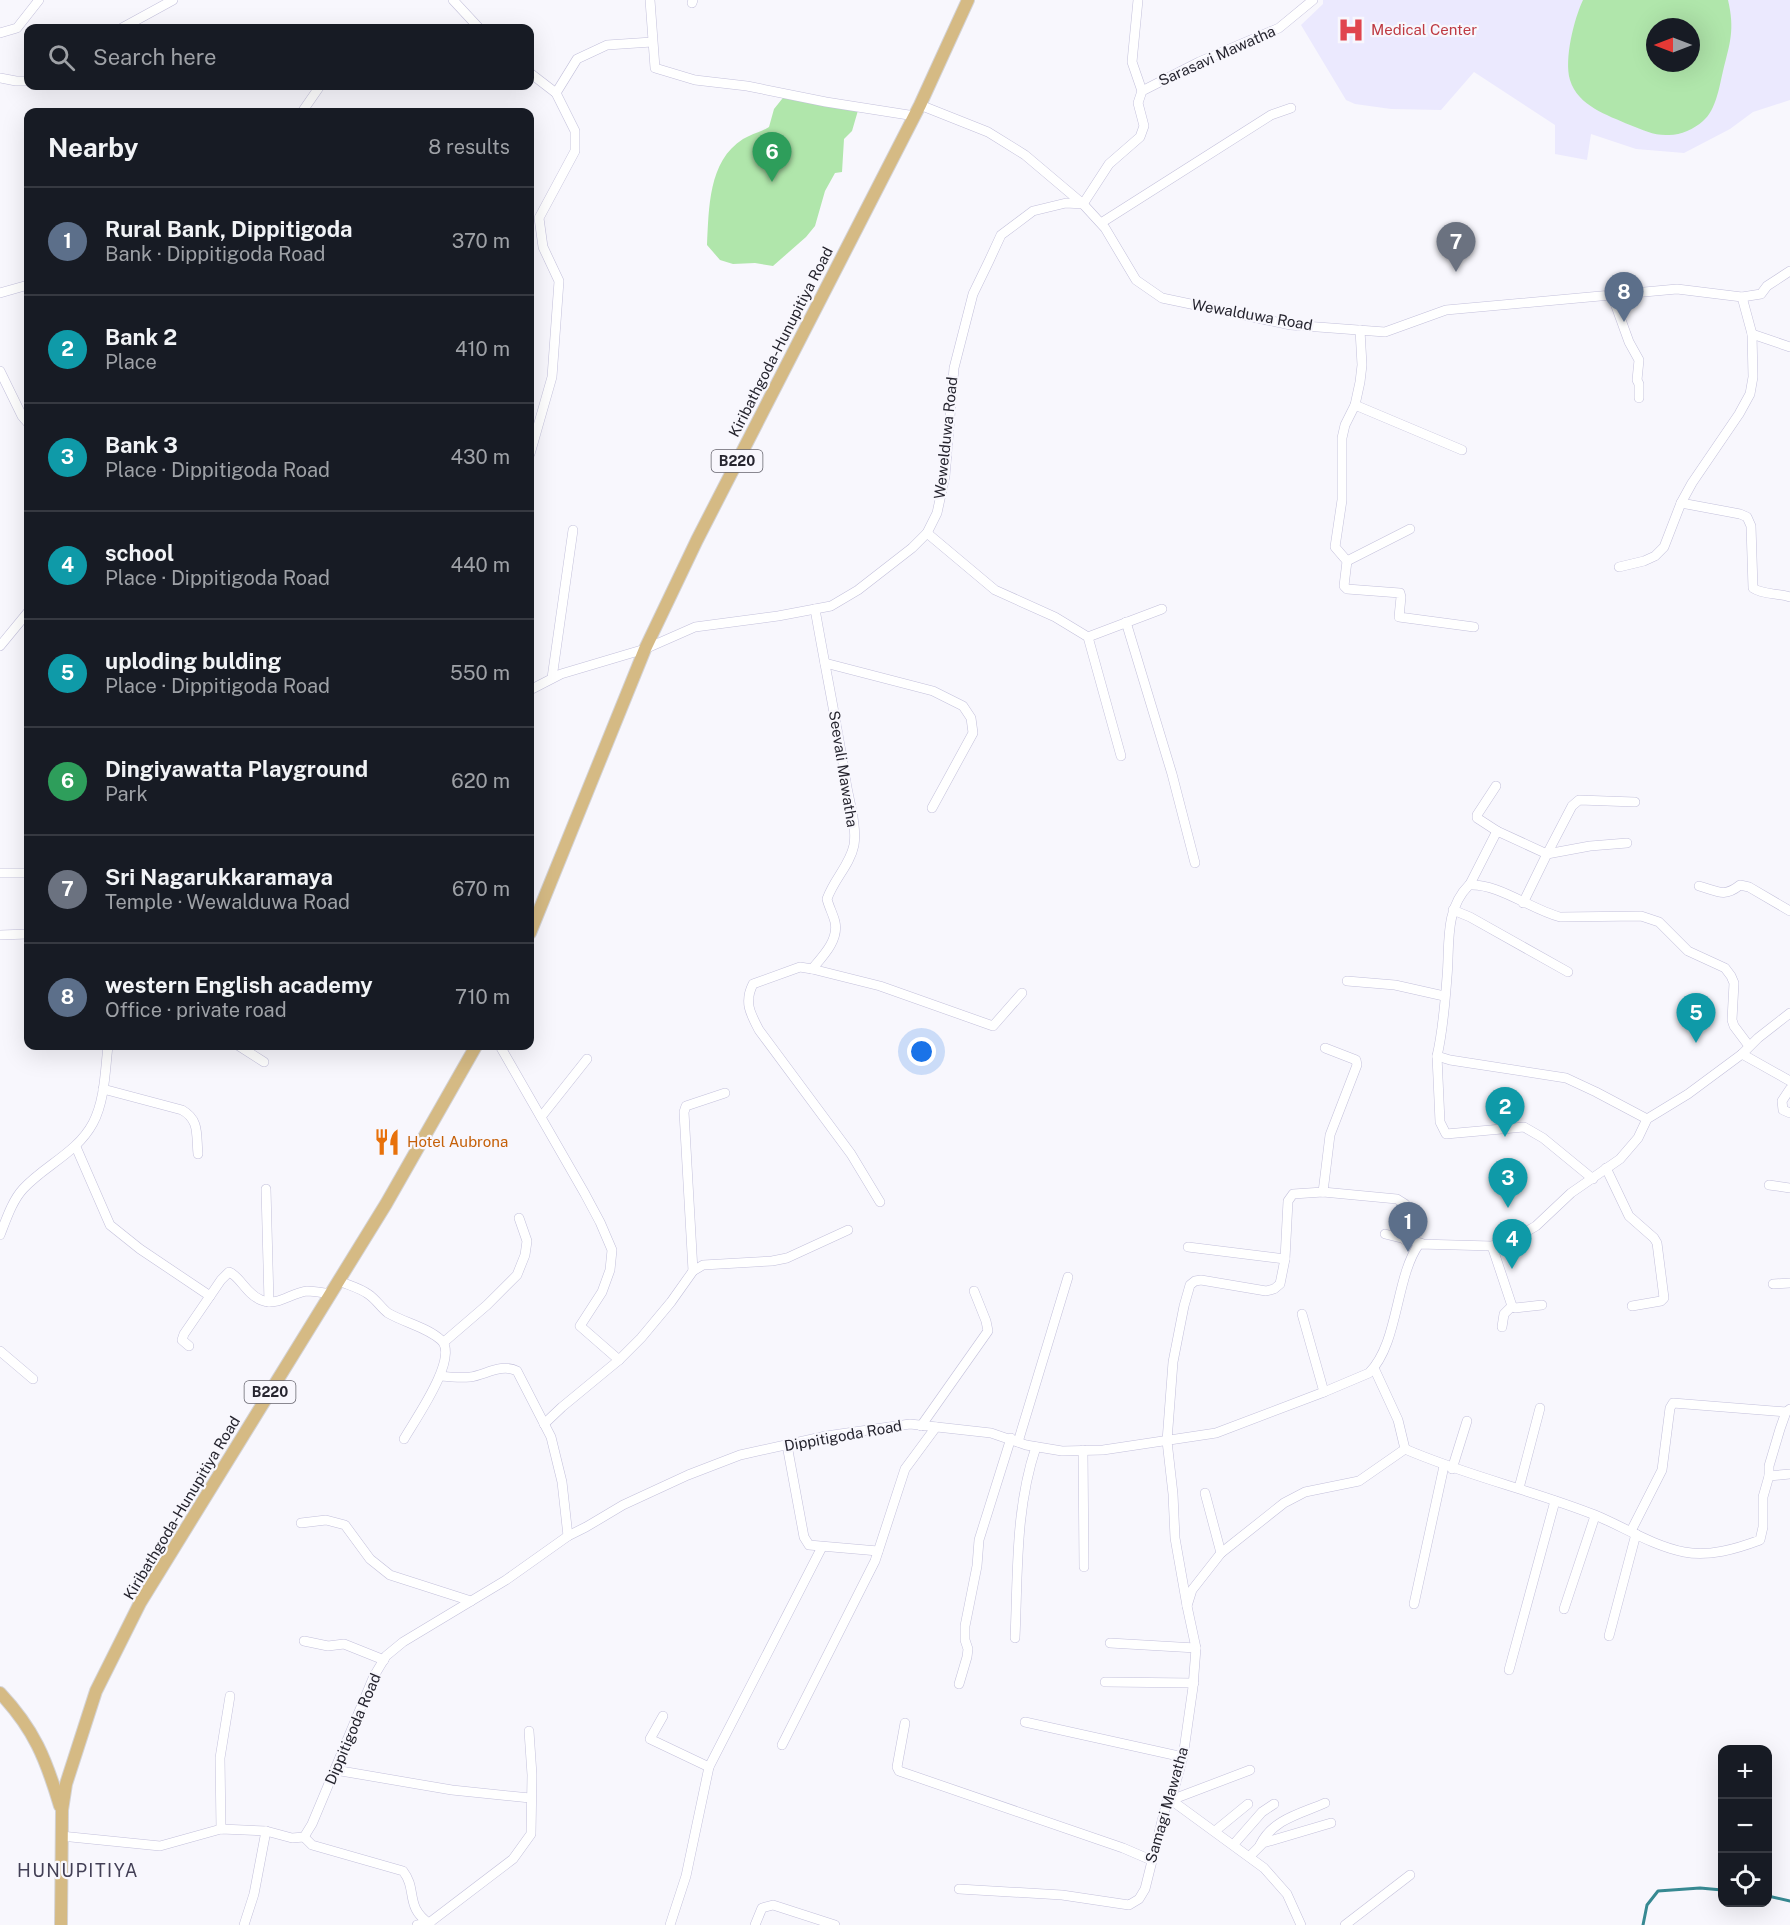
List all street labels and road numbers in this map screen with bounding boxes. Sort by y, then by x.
street label: Sarasavi Mawatha [1156,22,1278,89]
street label: Kiribathgoda-Hunupitiya Road [725,244,836,440]
street label: Wewalduwa Road [1190,295,1314,334]
street label: Wewelduwa Road [931,376,960,500]
road number: B220 [712,450,762,472]
street label: Seevali Mawatha [826,709,861,828]
road number: B220 [244,1381,296,1403]
street label: Kiribathgoda-Hunupitiya Road [120,1413,243,1602]
street label: Dippitigoda Road [783,1417,903,1454]
street label: Dippitigoda Road [321,1671,384,1787]
street label: Samagi Mawatha [1142,1745,1191,1865]

